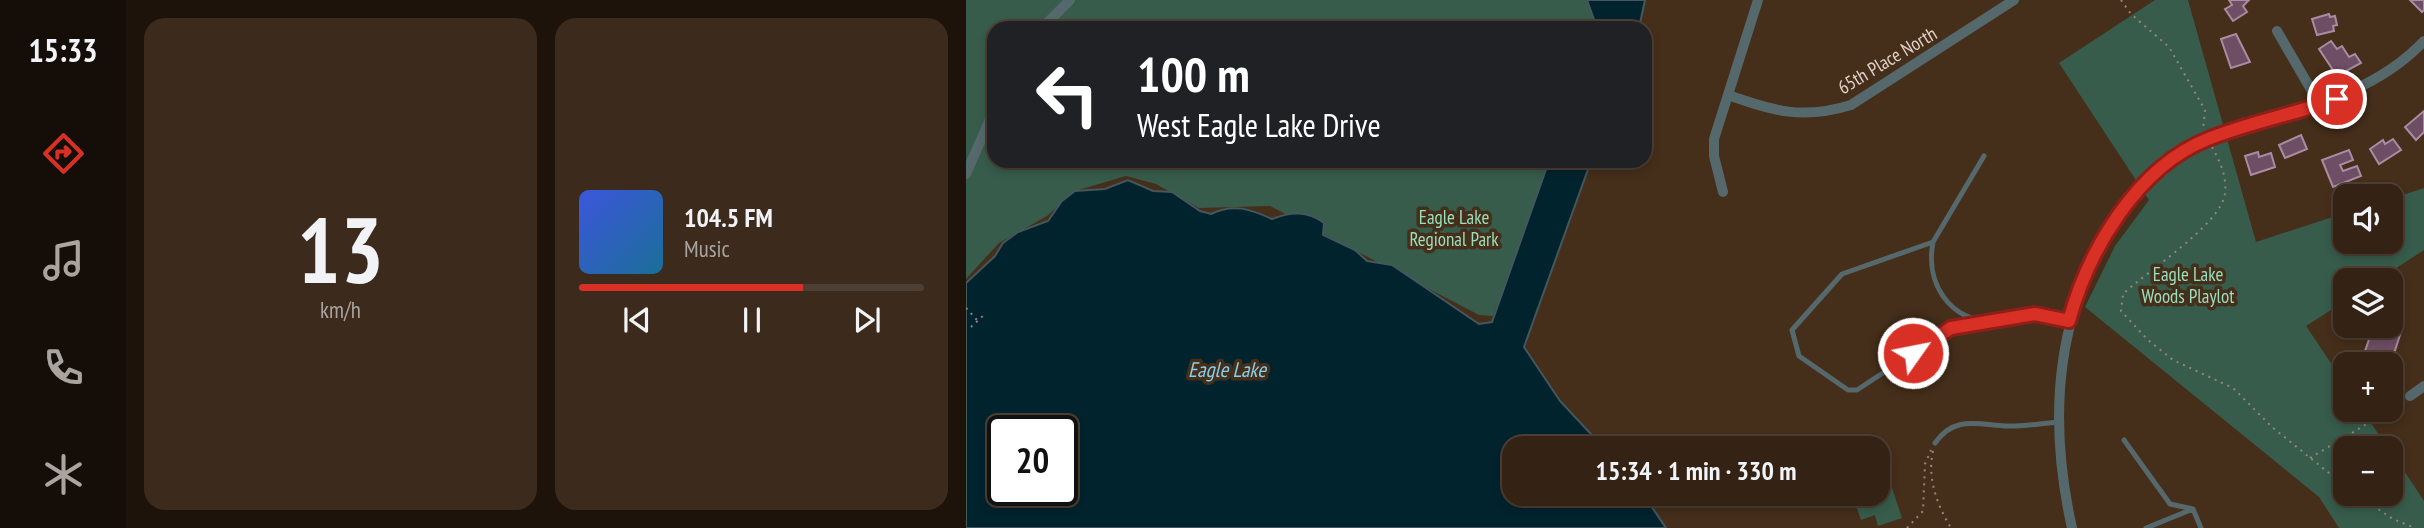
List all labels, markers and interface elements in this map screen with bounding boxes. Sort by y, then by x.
street label: 65th Place North [1833,21,1941,99]
text: 15:33 [28,29,98,71]
text: 100 m [1137,42,1250,106]
icon: left [1022,49,1113,140]
pin [2307,69,2367,129]
icon: arrive [2318,80,2356,118]
text: West Eagle Lake Drive [1137,104,1381,146]
icon: directions [39,129,88,178]
map controls [2333,184,2403,506]
button: sound [2333,184,2403,254]
text: 13 [297,190,384,308]
text: 104.5 FM [684,201,773,234]
park label: Eagle Lake Regional Park [1409,205,1499,251]
text: Music [684,234,730,263]
icon: music [39,236,88,285]
park label: Eagle Lake Woods Playlot [2142,262,2235,308]
button: layers [2333,268,2403,338]
text: km/h [320,295,361,324]
icon: previous [618,301,656,339]
icon: pause [733,301,771,339]
icon: next [848,301,886,339]
position arrow [1876,316,1950,390]
icon: phone [39,343,88,392]
button: + [2333,352,2403,422]
water label: Eagle Lake [1188,356,1267,383]
speed limit sign: 20 [987,415,1078,506]
button: − [2333,436,2403,506]
icon: climate [39,450,88,499]
text: 15:34 · 1 min · 330 m [1596,454,1796,487]

